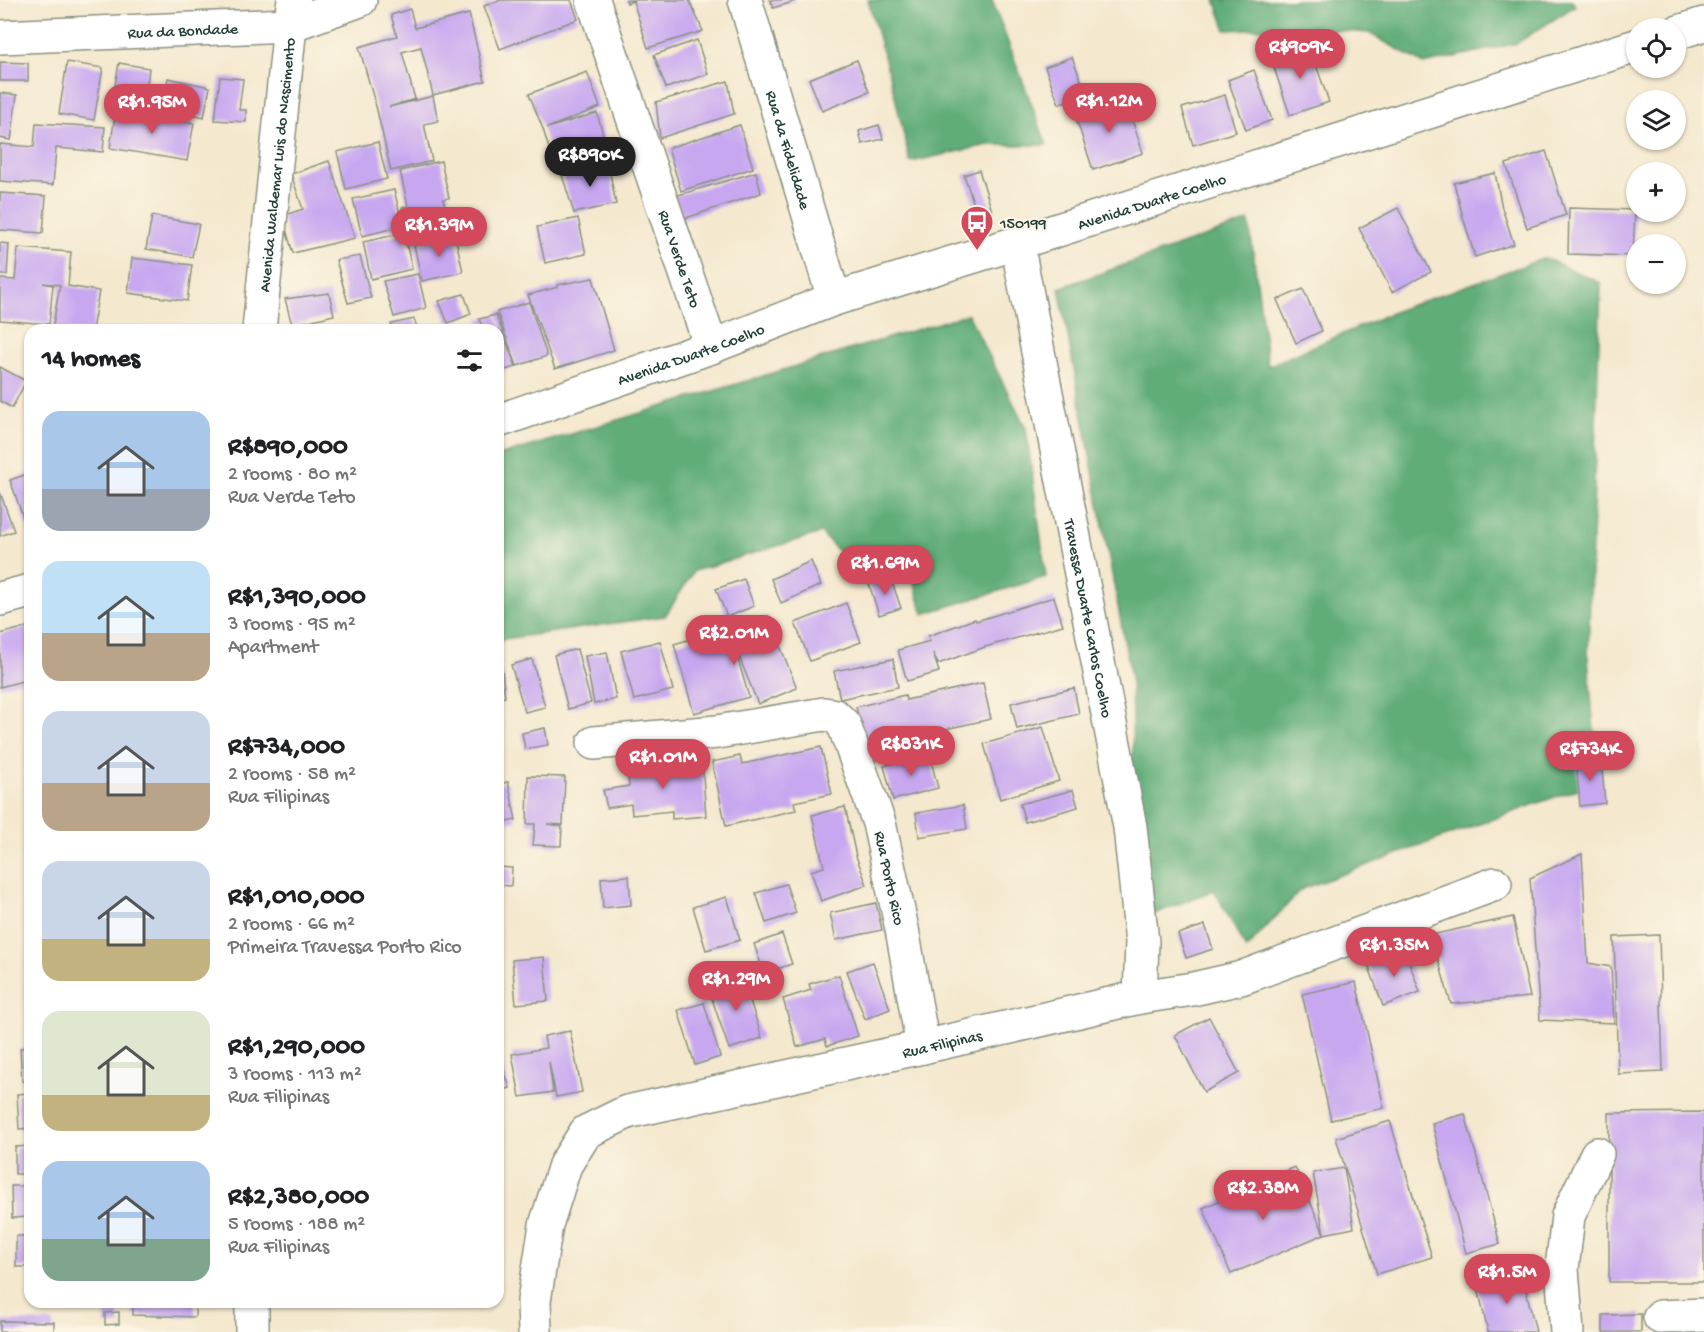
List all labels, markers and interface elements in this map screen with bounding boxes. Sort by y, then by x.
map controls [1626,18,1686,294]
button: locate [1626,18,1686,78]
street label: Rua da Bondade [127,21,239,45]
pin: R$909K [1251,29,1349,80]
street label: Avenida Waldemar Luis do Nascimento [257,37,302,293]
text: R$909K [1269,37,1331,60]
pin: R$1.12M [1054,83,1164,134]
pin: R$1.95M [97,84,207,135]
street label: Rua da Fidelidade [760,89,813,213]
button: layers [1626,90,1686,150]
text: R$1.12M [1076,91,1142,114]
text: R$1.95M [118,92,186,115]
pin: R$890K [541,137,639,188]
text: R$890K [559,145,621,168]
button: + [1626,162,1686,222]
street label: Avenida Duarte Coelho [1076,171,1229,236]
bus stop icon: 150199 [959,204,995,251]
pin: R$1.39M [384,207,494,258]
street label: Rua Verde Teto [652,208,703,311]
text: R$1.39M [405,215,473,238]
place label: 150199 [999,216,1046,235]
button: − [1626,234,1686,294]
street label: Avenida Duarte Coelho [616,321,768,392]
icon: filters [453,344,486,377]
text: 14 homes [42,345,140,376]
text: R$890,000 [228,433,348,464]
icon: home [90,435,162,507]
text: 2 rooms · 80 m² [228,464,357,487]
text: Rua Verde Teto [228,487,356,510]
street label: Travessa Duarte Carlos Coelho [1057,517,1115,720]
pin: R$1.69M [830,545,940,596]
text: R$1.69M [851,553,919,576]
text: R$1,390,000 [228,583,366,614]
icon: home [90,585,162,657]
text: 3 rooms · 95 m² [228,614,356,637]
pin: R$2.01M [679,615,789,666]
text: R$2.01M [700,623,768,646]
text: Apartment [228,637,318,660]
pin: R$831K [862,726,960,777]
pin: R$734K [1541,731,1639,782]
text: R$734,000 [228,733,345,764]
text: R$831K [881,734,941,757]
icon: home [90,735,162,807]
pin: R$1.01M [608,739,718,790]
text: R$734K [1560,739,1620,762]
text: R$1.01M [629,747,697,770]
text: 2 rooms · 58 m² [228,764,356,787]
text: Rua Filipinas [228,787,329,810]
street label: Rua Porto Rico [868,830,907,927]
text: R$1,010,000 [228,883,364,914]
icon: home [90,885,162,957]
text: 2 rooms · 66 m² [228,914,355,937]
pin: R$1.35M [1339,927,1449,978]
text: R$1.35M [1360,935,1428,958]
text: Primeira Travessa Porto Rico [228,937,462,960]
pin: R$1.29M [681,961,791,1012]
text: R$1.29M [702,969,770,992]
street label: Rua Filipinas [901,1027,985,1064]
text: R$1,290,000 [228,1033,365,1064]
icon: home [90,1035,162,1107]
text: 3 rooms · 113 m² [228,1064,362,1087]
text: Rua Filipinas [228,1087,329,1110]
pin: R$2.38M [1208,1170,1318,1221]
text: R$2.38M [1228,1178,1298,1201]
text: R$2,380,000 [228,1183,369,1214]
icon: home [90,1185,162,1257]
text: 5 rooms · 188 m² [228,1214,365,1237]
text: Rua Filipinas [228,1237,329,1260]
pin: R$1.5M [1458,1254,1556,1305]
text: R$1.5M [1478,1262,1536,1285]

